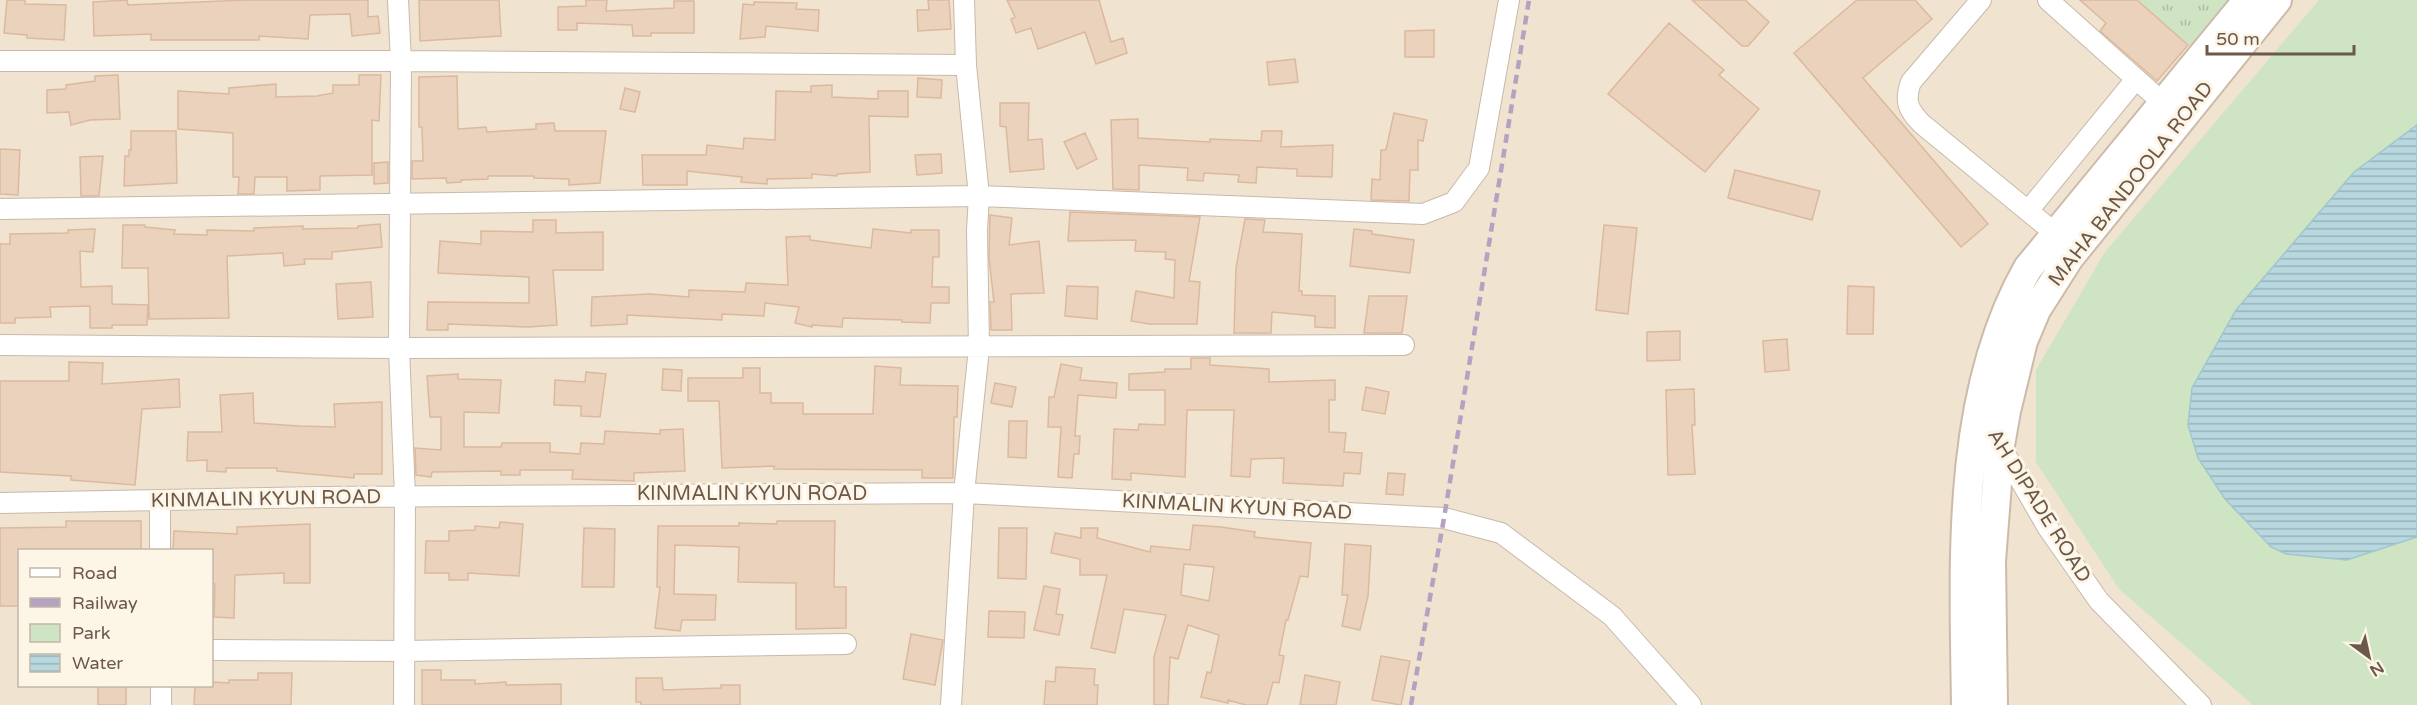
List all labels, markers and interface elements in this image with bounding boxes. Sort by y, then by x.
scale bar [2207,18,2354,56]
text: 50 m [2216,28,2260,50]
street label: MAHA BANDOOLA ROAD [2044,77,2218,291]
street label: AH DIPADE ROAD [1982,425,2096,587]
street label: KINMALIN KYUN ROAD [637,482,867,506]
street label: KINMALIN KYUN ROAD [151,485,381,513]
street label: KINMALIN KYUN ROAD [1121,489,1353,525]
legend [18,549,213,687]
text: Road [72,562,117,584]
text: Railway [72,592,138,614]
text: Park [72,622,111,644]
north arrow [2339,627,2399,687]
text: Water [72,652,123,674]
text: N [2366,657,2387,681]

